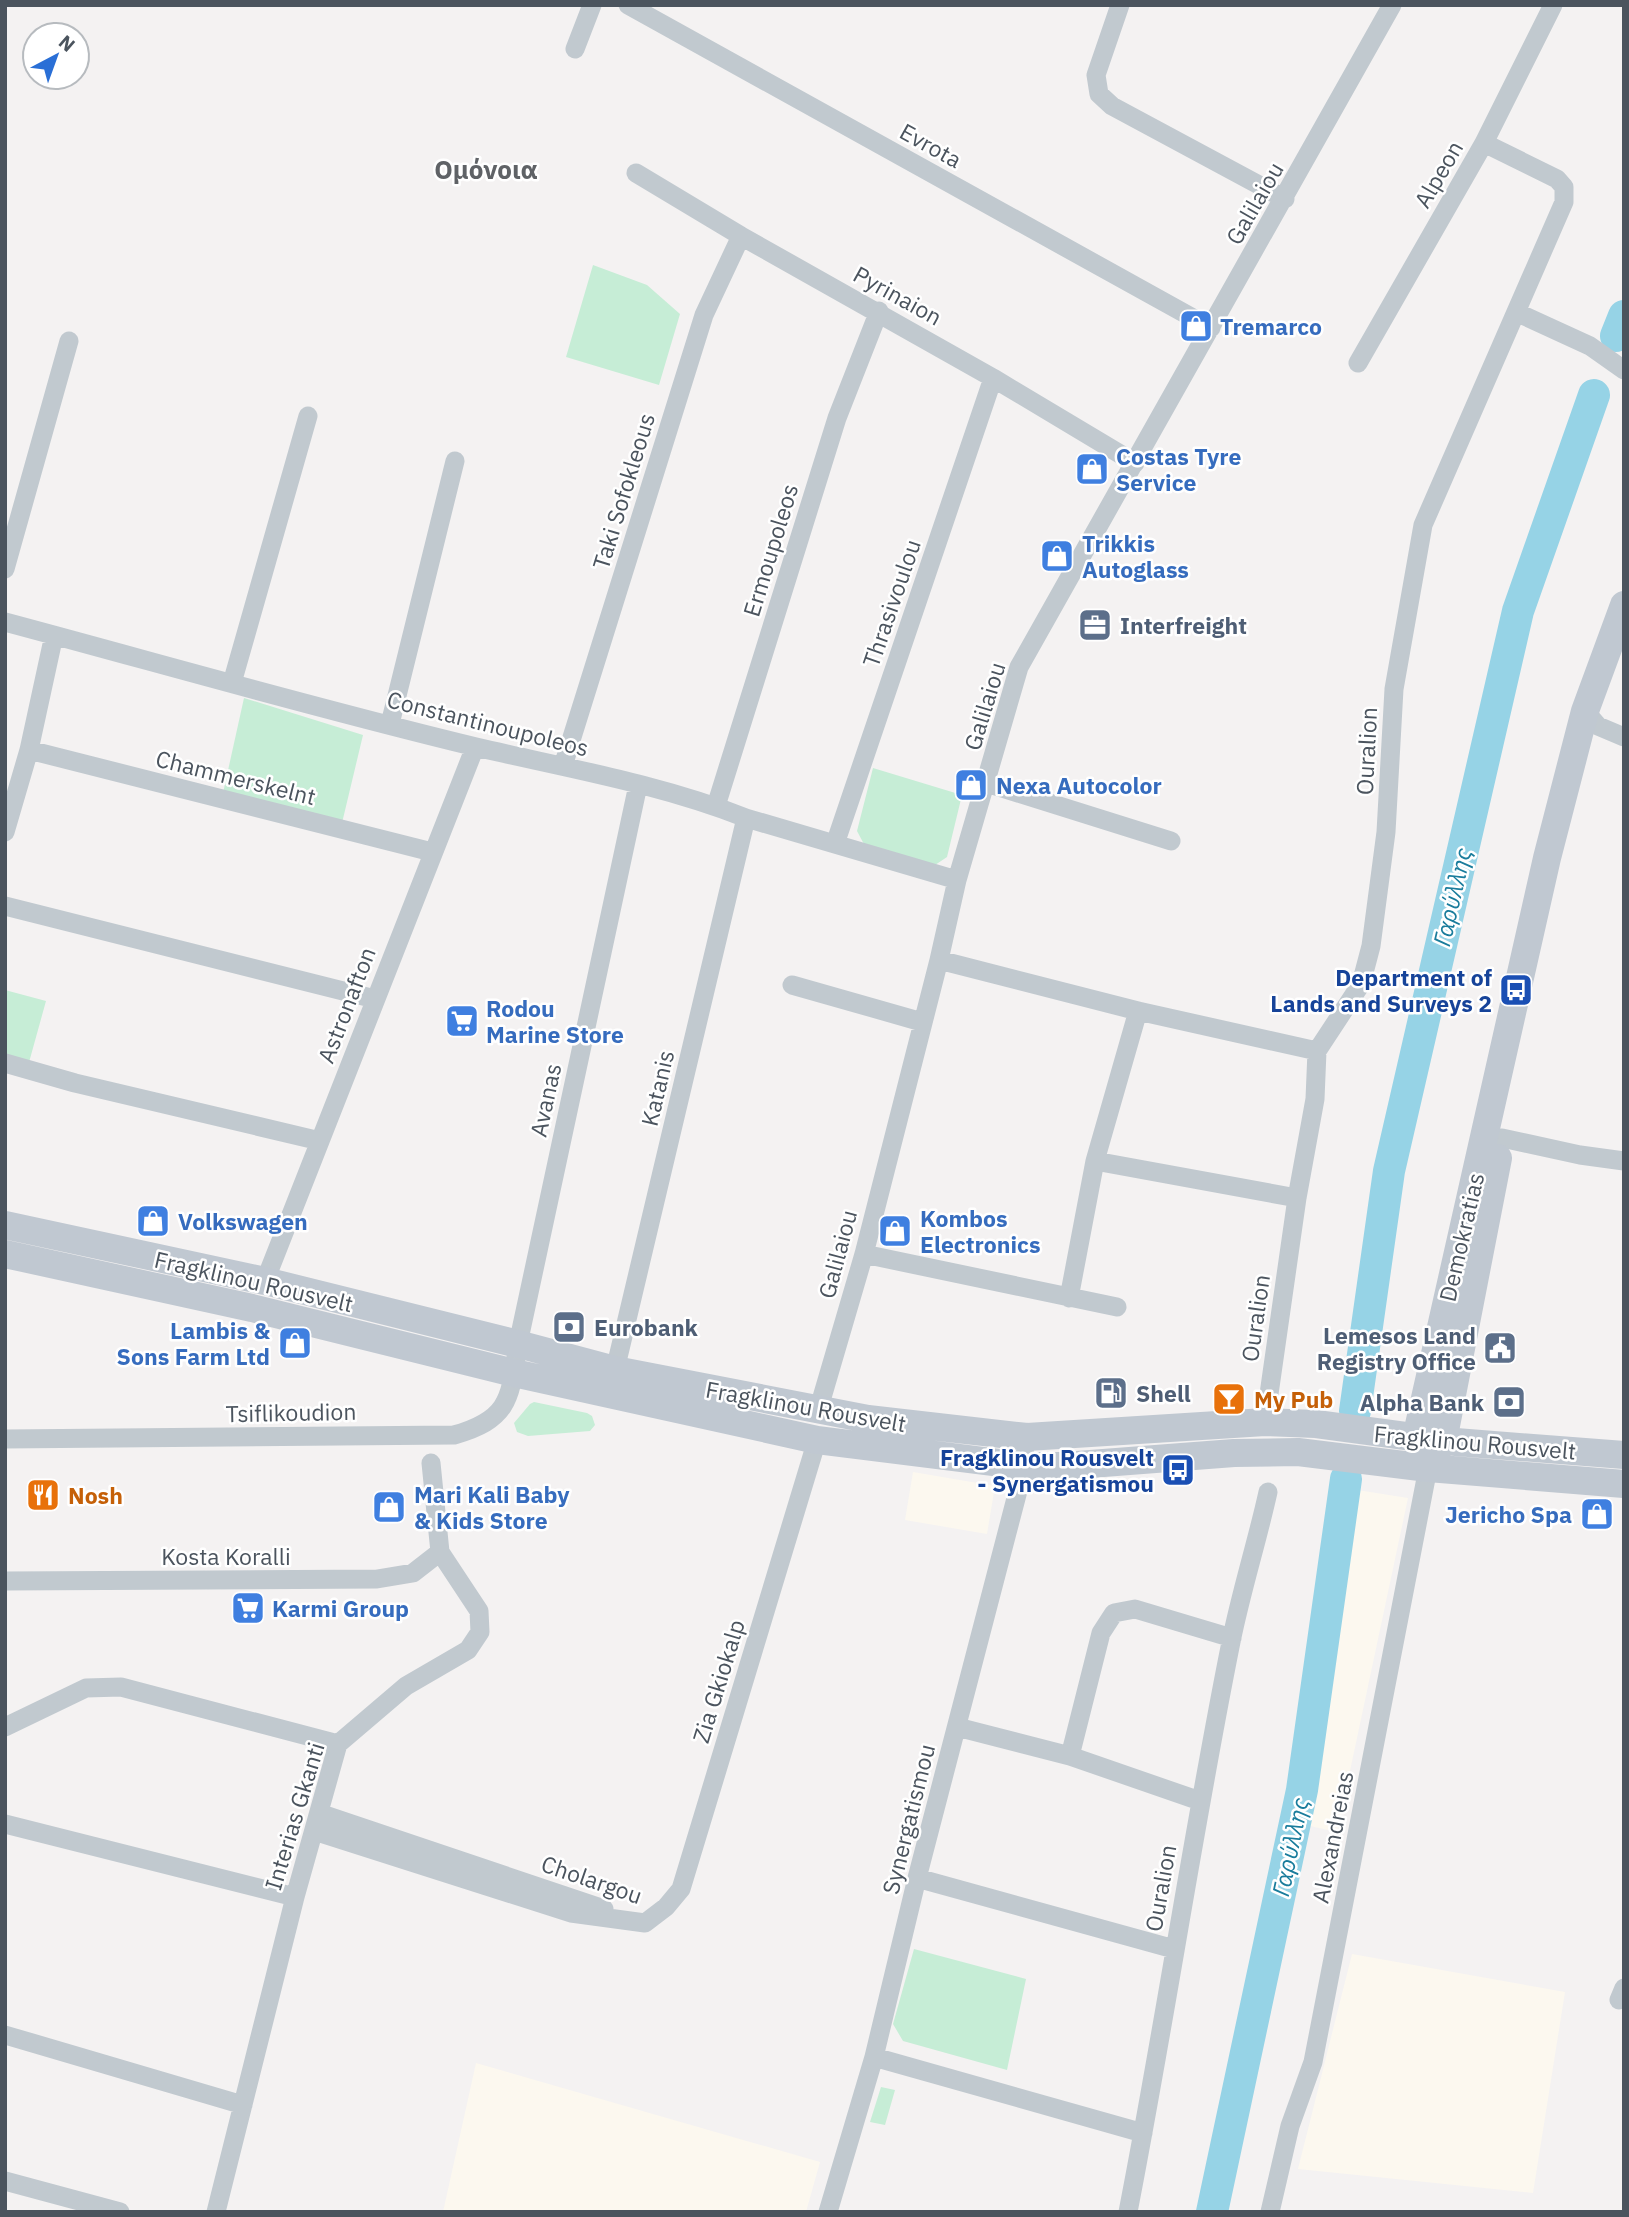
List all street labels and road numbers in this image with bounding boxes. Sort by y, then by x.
street label: Evrota [895,116,967,174]
street label: Alpeon [1407,135,1469,213]
street label: Galilaiou [1218,156,1290,250]
street label: Pyrinaion [848,258,948,332]
street label: Taki Sofokleous [585,409,661,573]
street label: Ermoupoleos [736,480,804,620]
street label: Thrasivoulou [855,535,927,671]
street label: Galilaiou [956,658,1012,754]
street label: Constantinoupoleos [384,683,592,763]
street label: Ouralion [1349,706,1383,796]
street label: Chammerskelnt [153,743,319,811]
street label: Astronafton [310,943,382,1067]
street label: Katanis [634,1047,680,1129]
street label: Avanas [523,1061,567,1139]
street label: Demokratias [1432,1170,1490,1304]
street label: Galilaiou [811,1206,863,1302]
street label: Fragklinou Rousvelt [152,1244,356,1318]
street label: Ouralion [1234,1272,1276,1364]
street label: Fragklinou Rousvelt [703,1374,909,1438]
street label: Tsiflikoudion [225,1396,357,1428]
street label: Fragklinou Rousvelt [1373,1418,1577,1466]
street label: Kosta Koralli [161,1541,291,1571]
street label: Zia Gkiokalp [685,1616,751,1746]
street label: Interias Gkanti [257,1738,331,1894]
street label: Synergatismou [875,1741,941,1897]
street label: Alexandreias [1305,1768,1359,1906]
street label: Ouralion [1138,1842,1182,1934]
street label: Cholargou [538,1848,646,1910]

